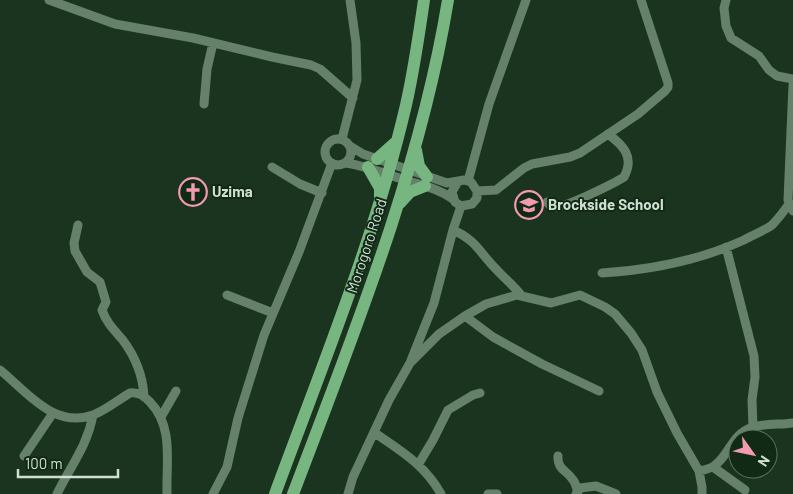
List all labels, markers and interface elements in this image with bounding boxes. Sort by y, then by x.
church icon: Uzima [178,177,208,207]
place label: Uzima [212,182,253,200]
school or university icon: Brockside School [514,190,544,220]
place label: Brockside School [548,195,664,213]
street label: Morogoro Road [342,196,390,295]
north arrow [728,429,778,479]
scale bar [18,446,118,478]
text: N [755,453,774,470]
text: 100 m [25,454,63,472]

